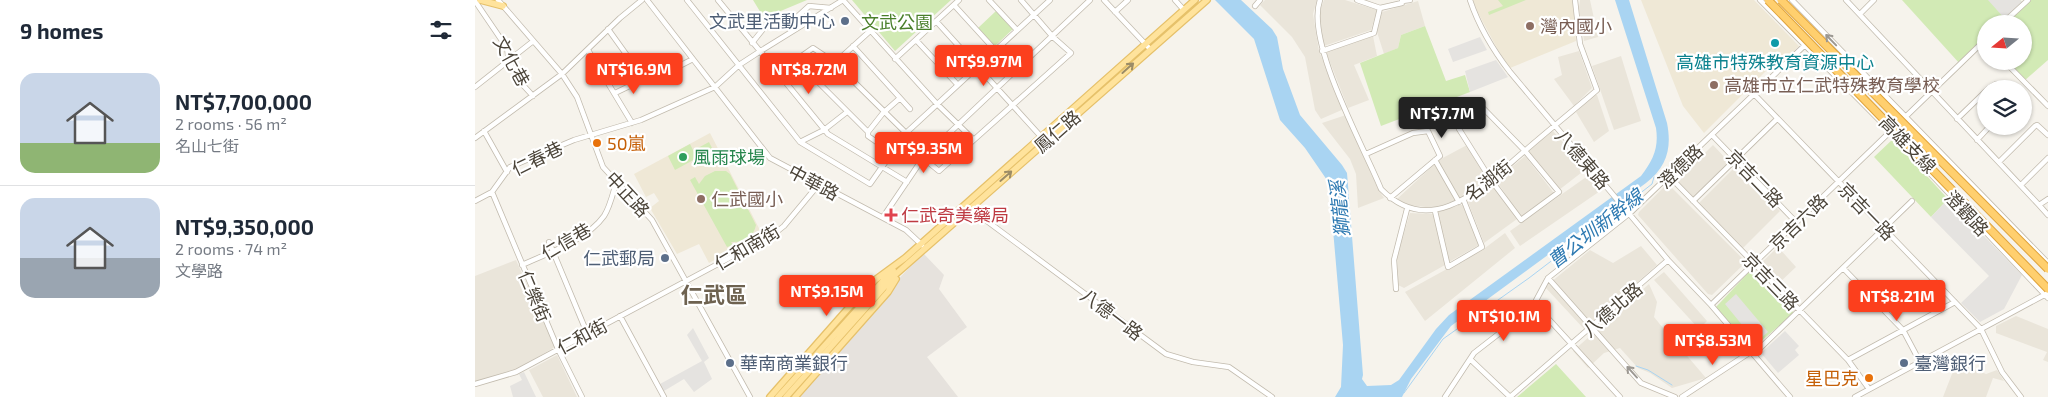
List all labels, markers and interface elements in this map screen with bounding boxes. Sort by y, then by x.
place label: 文武里活動中心 [709,10,835,32]
park label: 文武公園 [861,11,933,33]
marker: 文武里活動中心 [839,15,851,27]
place label: 灣內國小 [1540,15,1612,37]
north arrow [1977,15,2033,70]
map controls [1977,15,2032,135]
icon: filters [427,16,455,44]
text: 9 homes [20,18,103,43]
marker: 灣內國小 [1524,20,1536,32]
street label: 文化巷 [489,32,535,90]
one-way arrow [1825,34,1837,46]
marker: 高雄市特殊教育資源中心 [1769,37,1781,49]
pin: NT$9.97M [932,44,1036,87]
text: NT$9.97M [946,51,1022,70]
place label: 高雄市特殊教育資源中心 [1676,51,1874,73]
pin: NT$16.9M [582,52,686,95]
pin: NT$8.72M [757,52,861,95]
text: NT$16.9M [597,59,671,78]
text: NT$8.72M [771,59,847,78]
one-way arrow [1122,62,1135,74]
place label: 高雄市立仁武特殊教育學校 [1724,74,1940,96]
marker: 高雄市立仁武特殊教育學校 [1708,79,1720,91]
button: layers [1977,80,2032,135]
text: NT$7,700,000 [175,89,312,114]
icon: home [60,93,120,153]
pin: NT$7.7M [1396,96,1488,139]
text: NT$7.7M [1410,103,1474,122]
street label: 鳳仁路 [1029,105,1085,157]
street label: 高雄支線 [1875,110,1941,178]
text: 2 rooms · 56 m² [175,114,287,133]
street label: 八德東路 [1551,125,1615,193]
place label: 50嵐 [607,132,646,154]
pin: NT$9.35M [872,132,976,174]
text: 名山七街 [175,136,239,155]
street label: 仁春巷 [508,136,566,180]
marker: 50嵐 [591,137,603,149]
text: NT$9.35M [886,138,962,157]
street label: 澄德路 [1653,139,1707,193]
street label: 京吉二路 [1722,144,1788,212]
place label: 風雨球場 [693,146,765,168]
marker: 風雨球場 [677,151,689,163]
street label: 名湖街 [1460,155,1516,205]
street label: 中華路 [785,160,843,204]
street label: 中正路 [602,167,654,221]
one-way arrow [1000,170,1013,181]
water label: 獅龍溪 [1324,176,1353,239]
street label: 京吉一路 [1834,177,1900,245]
water label: 曹公圳新幹線 [1543,183,1649,272]
street label: 澄觀路 [1941,186,1993,240]
place label: 仁武國小 [711,188,783,210]
street label: 京吉六路 [1764,189,1832,255]
marker: 仁武國小 [695,193,707,205]
place label: 仁武奇美藥局 [901,204,1009,226]
marker: 仁武奇美藥局 [885,209,897,221]
text: NT$9,350,000 [175,214,314,239]
icon: home [60,218,120,278]
street label: 仁信巷 [537,218,595,264]
street label: 仁和南街 [710,219,784,275]
text: 2 rooms · 74 m² [175,239,287,258]
place label: 仁武郵局 [583,247,655,269]
street label: 京吉三路 [1738,247,1804,315]
marker: 仁武郵局 [659,252,671,264]
text: 文學路 [175,261,223,280]
street label: 仁樂街 [514,267,556,325]
pin: NT$9.15M [775,274,879,317]
street label: 八德北路 [1578,277,1646,341]
pin: NT$8.21M [1845,280,1949,322]
district label: 仁武區 [681,281,747,307]
text: NT$9.15M [790,281,864,300]
street label: 八德一路 [1077,284,1147,344]
text: NT$8.21M [1859,286,1935,305]
pin: NT$10.1M [1452,300,1556,342]
text: NT$10.1M [1468,306,1540,325]
street label: 仁和街 [553,314,611,358]
pin: NT$8.53M [1661,324,1765,366]
text: NT$8.53M [1675,330,1751,349]
place label: 華南商業銀行 [740,352,848,374]
place label: 臺灣銀行 [1914,352,1986,374]
marker: 華南商業銀行 [724,357,736,369]
marker: 臺灣銀行 [1898,357,1910,369]
one-way arrow [1626,366,1638,379]
place label: 星巴克 [1805,367,1859,389]
marker: 星巴克 [1863,372,1875,384]

